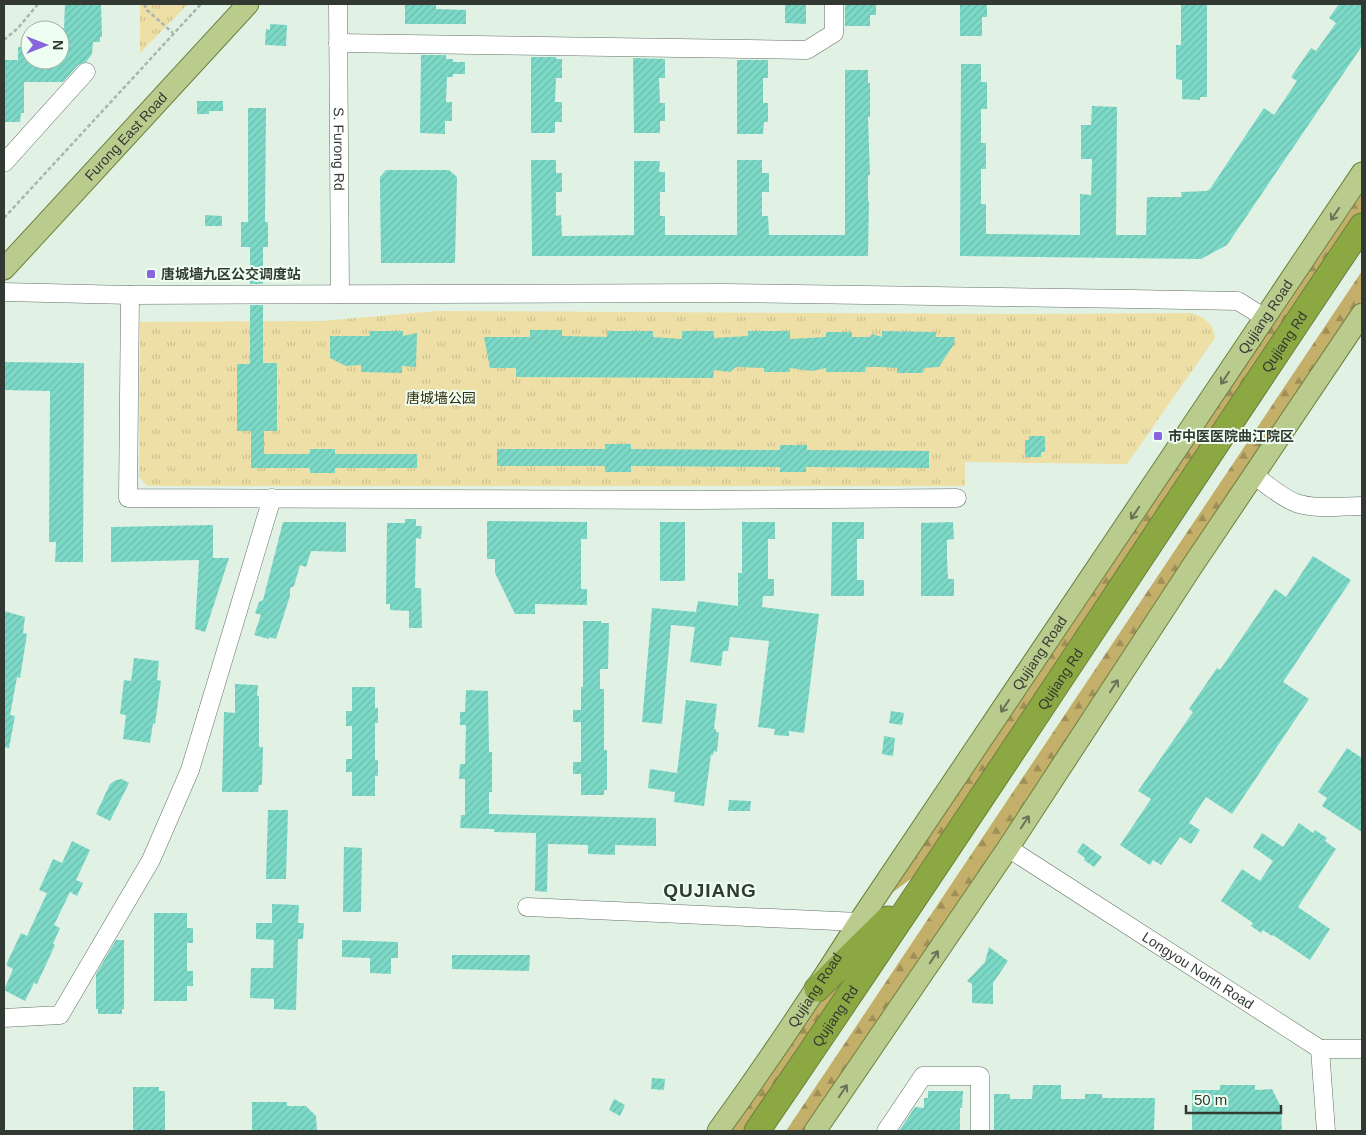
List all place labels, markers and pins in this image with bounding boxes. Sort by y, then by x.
place label: 唐城墙九区公交调度站 [161,266,301,282]
marker: 唐城墙九区公交调度站 [145,268,157,280]
place label: 市中医医院曲江院区 [1168,428,1294,444]
marker: 市中医医院曲江院区 [1152,430,1164,442]

